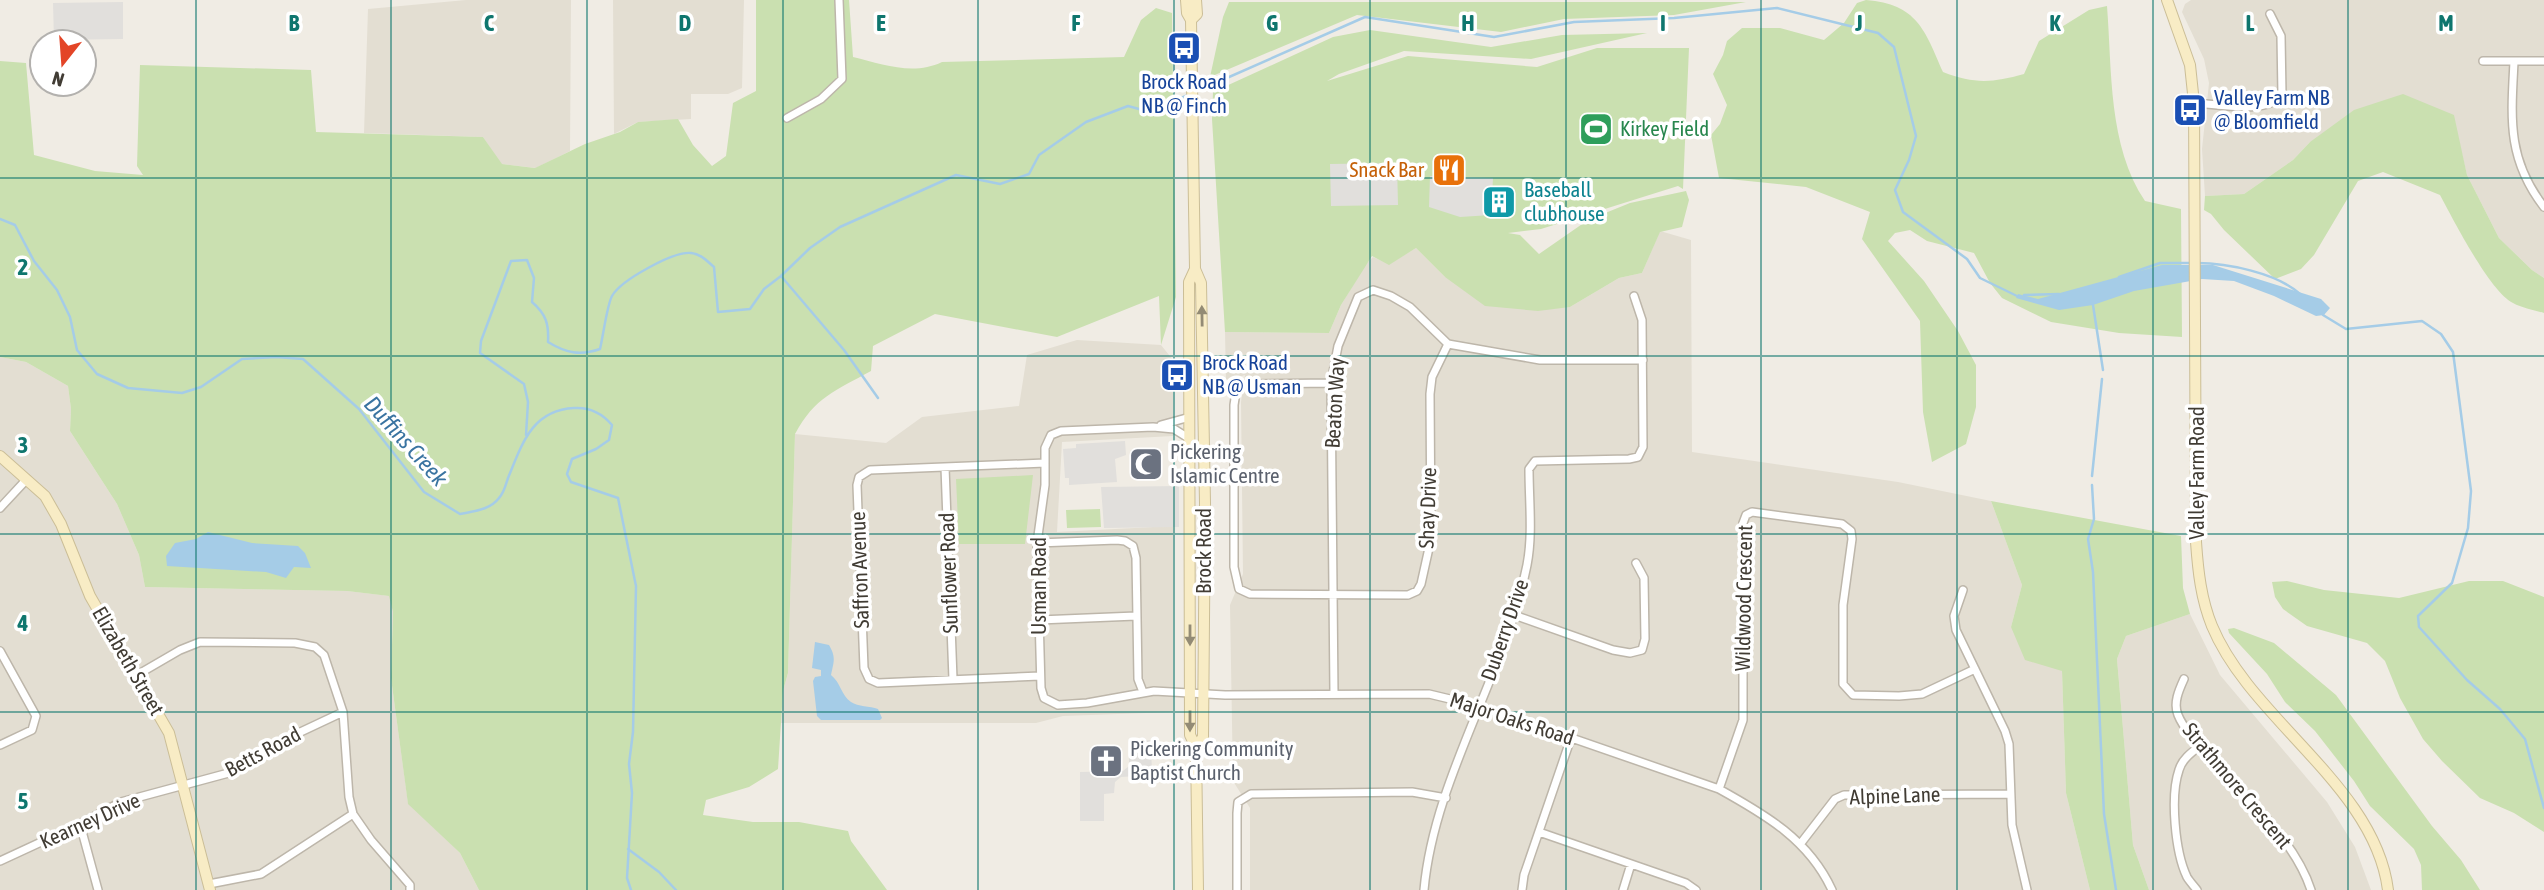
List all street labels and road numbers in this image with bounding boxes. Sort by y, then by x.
street label: Beaton Way [1320,357,1348,449]
street label: Valley Farm Road [2184,406,2208,540]
street label: Shay Drive [1414,467,1440,549]
street label: Brock Road [1191,508,1215,594]
street label: Saffron Avenue [845,511,873,629]
street label: Sunflower Road [934,512,962,634]
street label: Wildwood Crescent [1730,525,1756,671]
street label: Usman Road [1026,537,1050,635]
street label: Duberry Drive [1475,576,1533,684]
street label: Elizabeth Street [88,602,170,719]
street label: Major Oaks Road [1447,687,1577,749]
street label: Strathmore Crescent [2178,718,2297,853]
street label: Betts Road [221,721,304,781]
street label: Alpine Lane [1849,781,1941,809]
street label: Kearney Drive [36,787,143,853]

